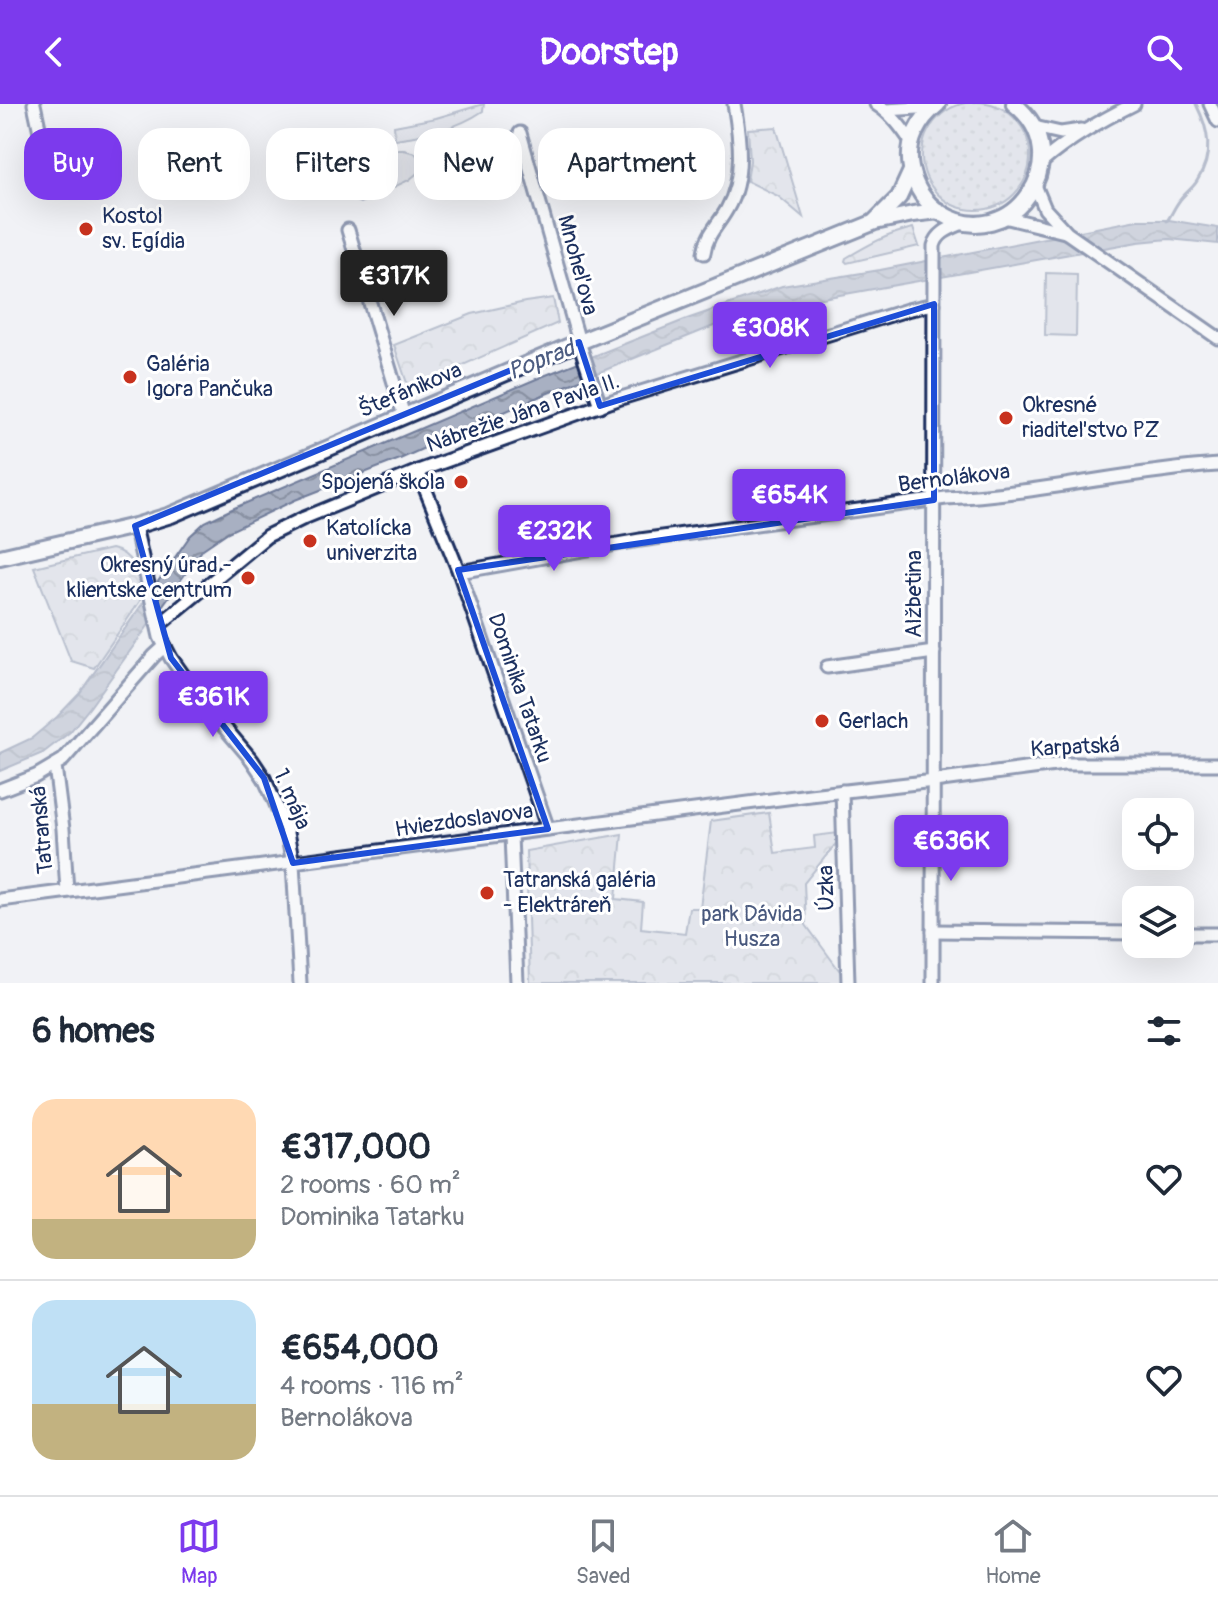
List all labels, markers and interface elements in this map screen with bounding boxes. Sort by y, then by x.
icon: back [32,30,76,74]
text: Doorstep [539,30,679,75]
icon: search [1142,30,1186,74]
chip: Buy [24,128,122,200]
chip: Rent [138,128,250,200]
chip: Filters [266,128,398,200]
chip: New [414,128,522,200]
chip: Apartment [538,128,725,200]
place label: Kostol sv. Egídia [102,202,185,255]
street label: Mnoheľova [551,212,605,318]
marker: Kostol sv. Egídia [77,220,95,238]
pin: €317K [338,250,450,318]
text: €317K [358,260,430,292]
pin: €308K [714,302,826,370]
text: €308K [731,312,809,344]
water label: Poprad [503,332,582,386]
place label: Galéria Igora Pančuka [146,350,273,403]
street label: Štefánikova [354,356,466,424]
street label: Nábrežie Jána Pavla II. [423,367,623,459]
marker: Galéria Igora Pančuka [121,368,139,386]
place label: Okresné riaditeľstvo PZ [1022,391,1160,444]
marker: Okresné riaditeľstvo PZ [997,409,1015,427]
street label: Bernolákova [896,457,1012,499]
place label: Spojená škola [321,468,445,496]
pin: €654K [733,469,845,537]
marker: Spojená škola [452,473,470,491]
text: €654K [750,479,828,511]
pin: €232K [498,505,610,573]
place label: Katolícka univerzita [326,514,417,567]
text: €232K [516,515,592,547]
marker: Katolícka univerzita [301,532,319,550]
street label: Alžbetina [900,550,928,638]
place label: Okresný úrad - klientske centrum [67,551,232,604]
marker: Okresný úrad - klientske centrum [239,569,257,587]
street label: Dominika Tatarku [481,610,559,766]
pin: €361K [157,671,269,739]
text: €361K [177,681,249,713]
place label: Gerlach [838,707,908,735]
marker: Gerlach [813,712,831,730]
street label: Karpatská [1030,731,1120,763]
street label: 1. mája [267,764,317,834]
street label: Tatranská [24,785,60,875]
street label: Hviezdoslavova [393,796,535,844]
map controls [1122,798,1194,958]
button: locate [1122,798,1194,870]
pin: €636K [895,815,1007,883]
text: €636K [912,825,990,857]
street label: Úzka [812,865,840,911]
place label: Tatranská galéria - Elektráreň [503,866,656,919]
marker: Tatranská galéria - Elektráreň [478,884,496,902]
button: layers [1122,886,1194,958]
park label: park Dávida Husza [701,900,803,953]
icon: filters [1142,1009,1186,1053]
text: 6 homes [32,1010,155,1053]
text: €317,000 [280,1126,431,1169]
icon: home [96,1131,192,1227]
icon: heart [1142,1157,1186,1201]
text: 2 rooms · 60 m² [280,1169,461,1201]
text: Dominika Tatarku [280,1201,465,1233]
text: €654,000 [280,1327,439,1370]
icon: home [96,1332,192,1428]
icon: heart [1142,1358,1186,1402]
text: 4 rooms · 116 m² [280,1370,464,1402]
text: Bernolákova [280,1402,413,1434]
tab: Map [177,1514,221,1590]
tab: Saved [576,1514,631,1590]
tab: Home [985,1514,1041,1590]

